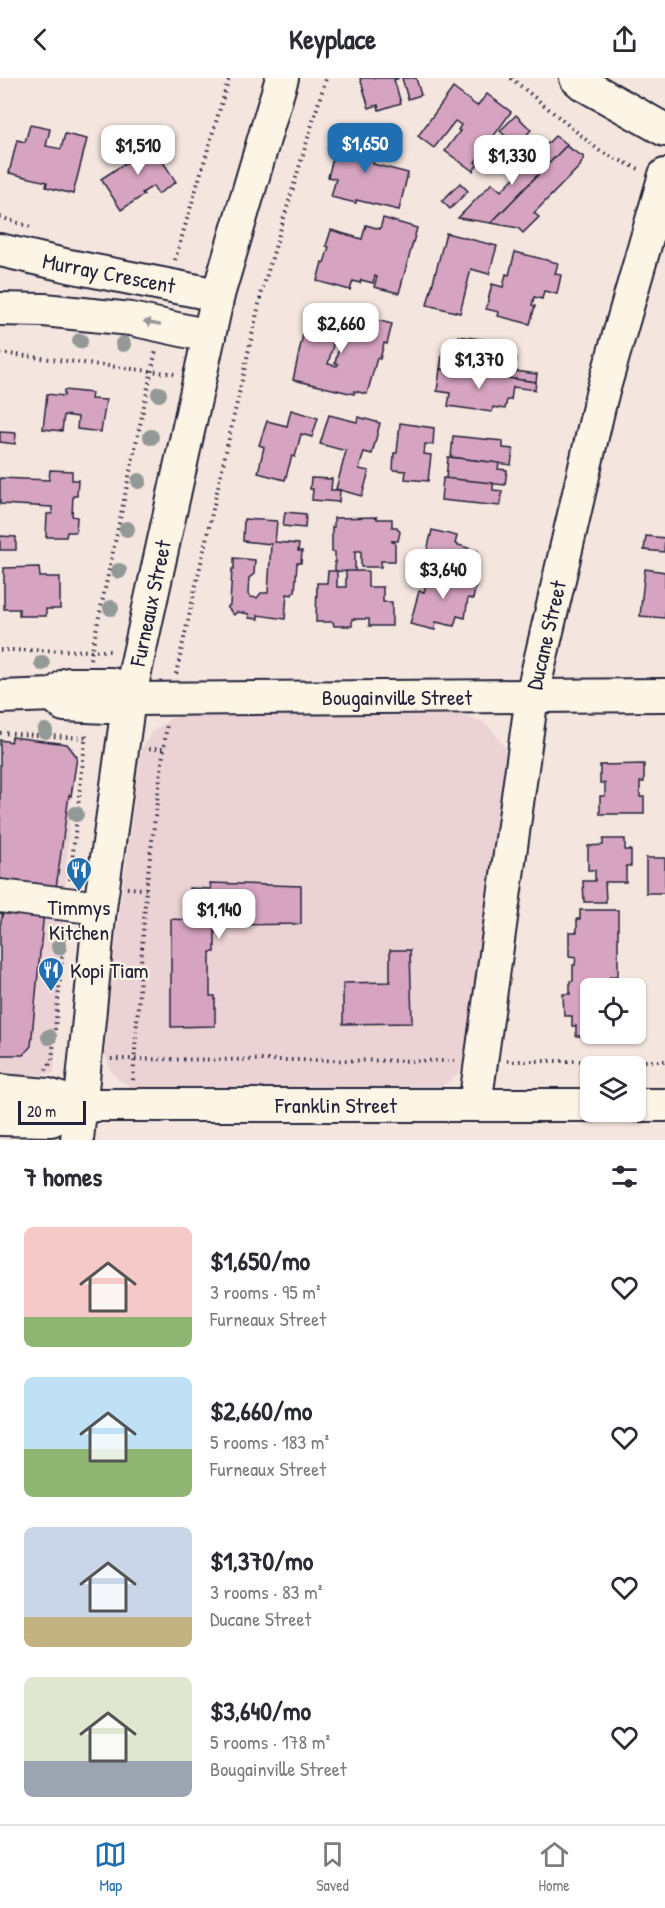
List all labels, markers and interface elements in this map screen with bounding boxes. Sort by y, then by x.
text: Keyplace [289,21,376,57]
icon: back [24,23,57,56]
icon: share [608,23,641,56]
pin: $1,650 [316,123,414,174]
pin: $1,510 [89,125,187,176]
text: $1,650 [342,129,388,156]
text: $1,510 [115,131,161,158]
pin: $1,330 [463,135,561,186]
text: $1,330 [488,141,536,168]
street label: Murray Crescent [40,245,178,301]
pin: $2,660 [292,303,390,354]
text: $2,660 [317,309,365,336]
one-way arrow [142,318,161,327]
pin: $1,370 [430,339,528,390]
text: $1,370 [454,345,504,372]
street label: Furneaux Street [122,537,178,670]
pin: $3,640 [394,549,492,600]
text: $3,640 [419,555,467,582]
street label: Ducane Street [519,577,573,693]
street label: Bougainville Street [322,682,473,712]
restaurant icon: Timmys Kitchen [64,855,94,893]
pin: $1,140 [170,889,268,940]
place label: Timmys Kitchen [48,892,110,947]
text: $1,140 [196,895,242,922]
restaurant icon: Kopi Tiam [36,955,66,993]
place label: Kopi Tiam [70,955,149,985]
map controls [580,978,646,1122]
button: locate [580,978,646,1044]
button: layers [580,1056,646,1122]
street label: Franklin Street [274,1090,397,1120]
scale bar [18,1098,86,1126]
text: 20 m [27,1100,56,1122]
text: 7 homes [24,1159,102,1194]
icon: filters [608,1160,641,1193]
text: $1,650/mo [210,1243,310,1278]
icon: home [72,1251,144,1323]
icon: heart [608,1271,641,1304]
text: 3 rooms · 95 m² [210,1278,320,1305]
text: Furneaux Street [210,1305,326,1332]
text: $2,660/mo [210,1393,312,1428]
icon: home [72,1401,144,1473]
icon: heart [608,1421,641,1454]
text: 5 rooms · 183 m² [210,1428,329,1455]
text: Furneaux Street [210,1455,326,1482]
text: $1,370/mo [210,1543,313,1578]
icon: home [72,1551,144,1623]
icon: heart [608,1571,641,1604]
text: 3 rooms · 83 m² [210,1578,322,1605]
text: Ducane Street [210,1605,311,1632]
text: $3,640/mo [210,1693,311,1728]
icon: home [72,1701,144,1773]
icon: heart [608,1721,641,1754]
text: 5 rooms · 178 m² [210,1728,330,1755]
text: Bougainville Street [210,1755,347,1782]
tab: Map [94,1838,127,1896]
tab: Saved [316,1838,349,1896]
tab: Home [538,1838,571,1896]

